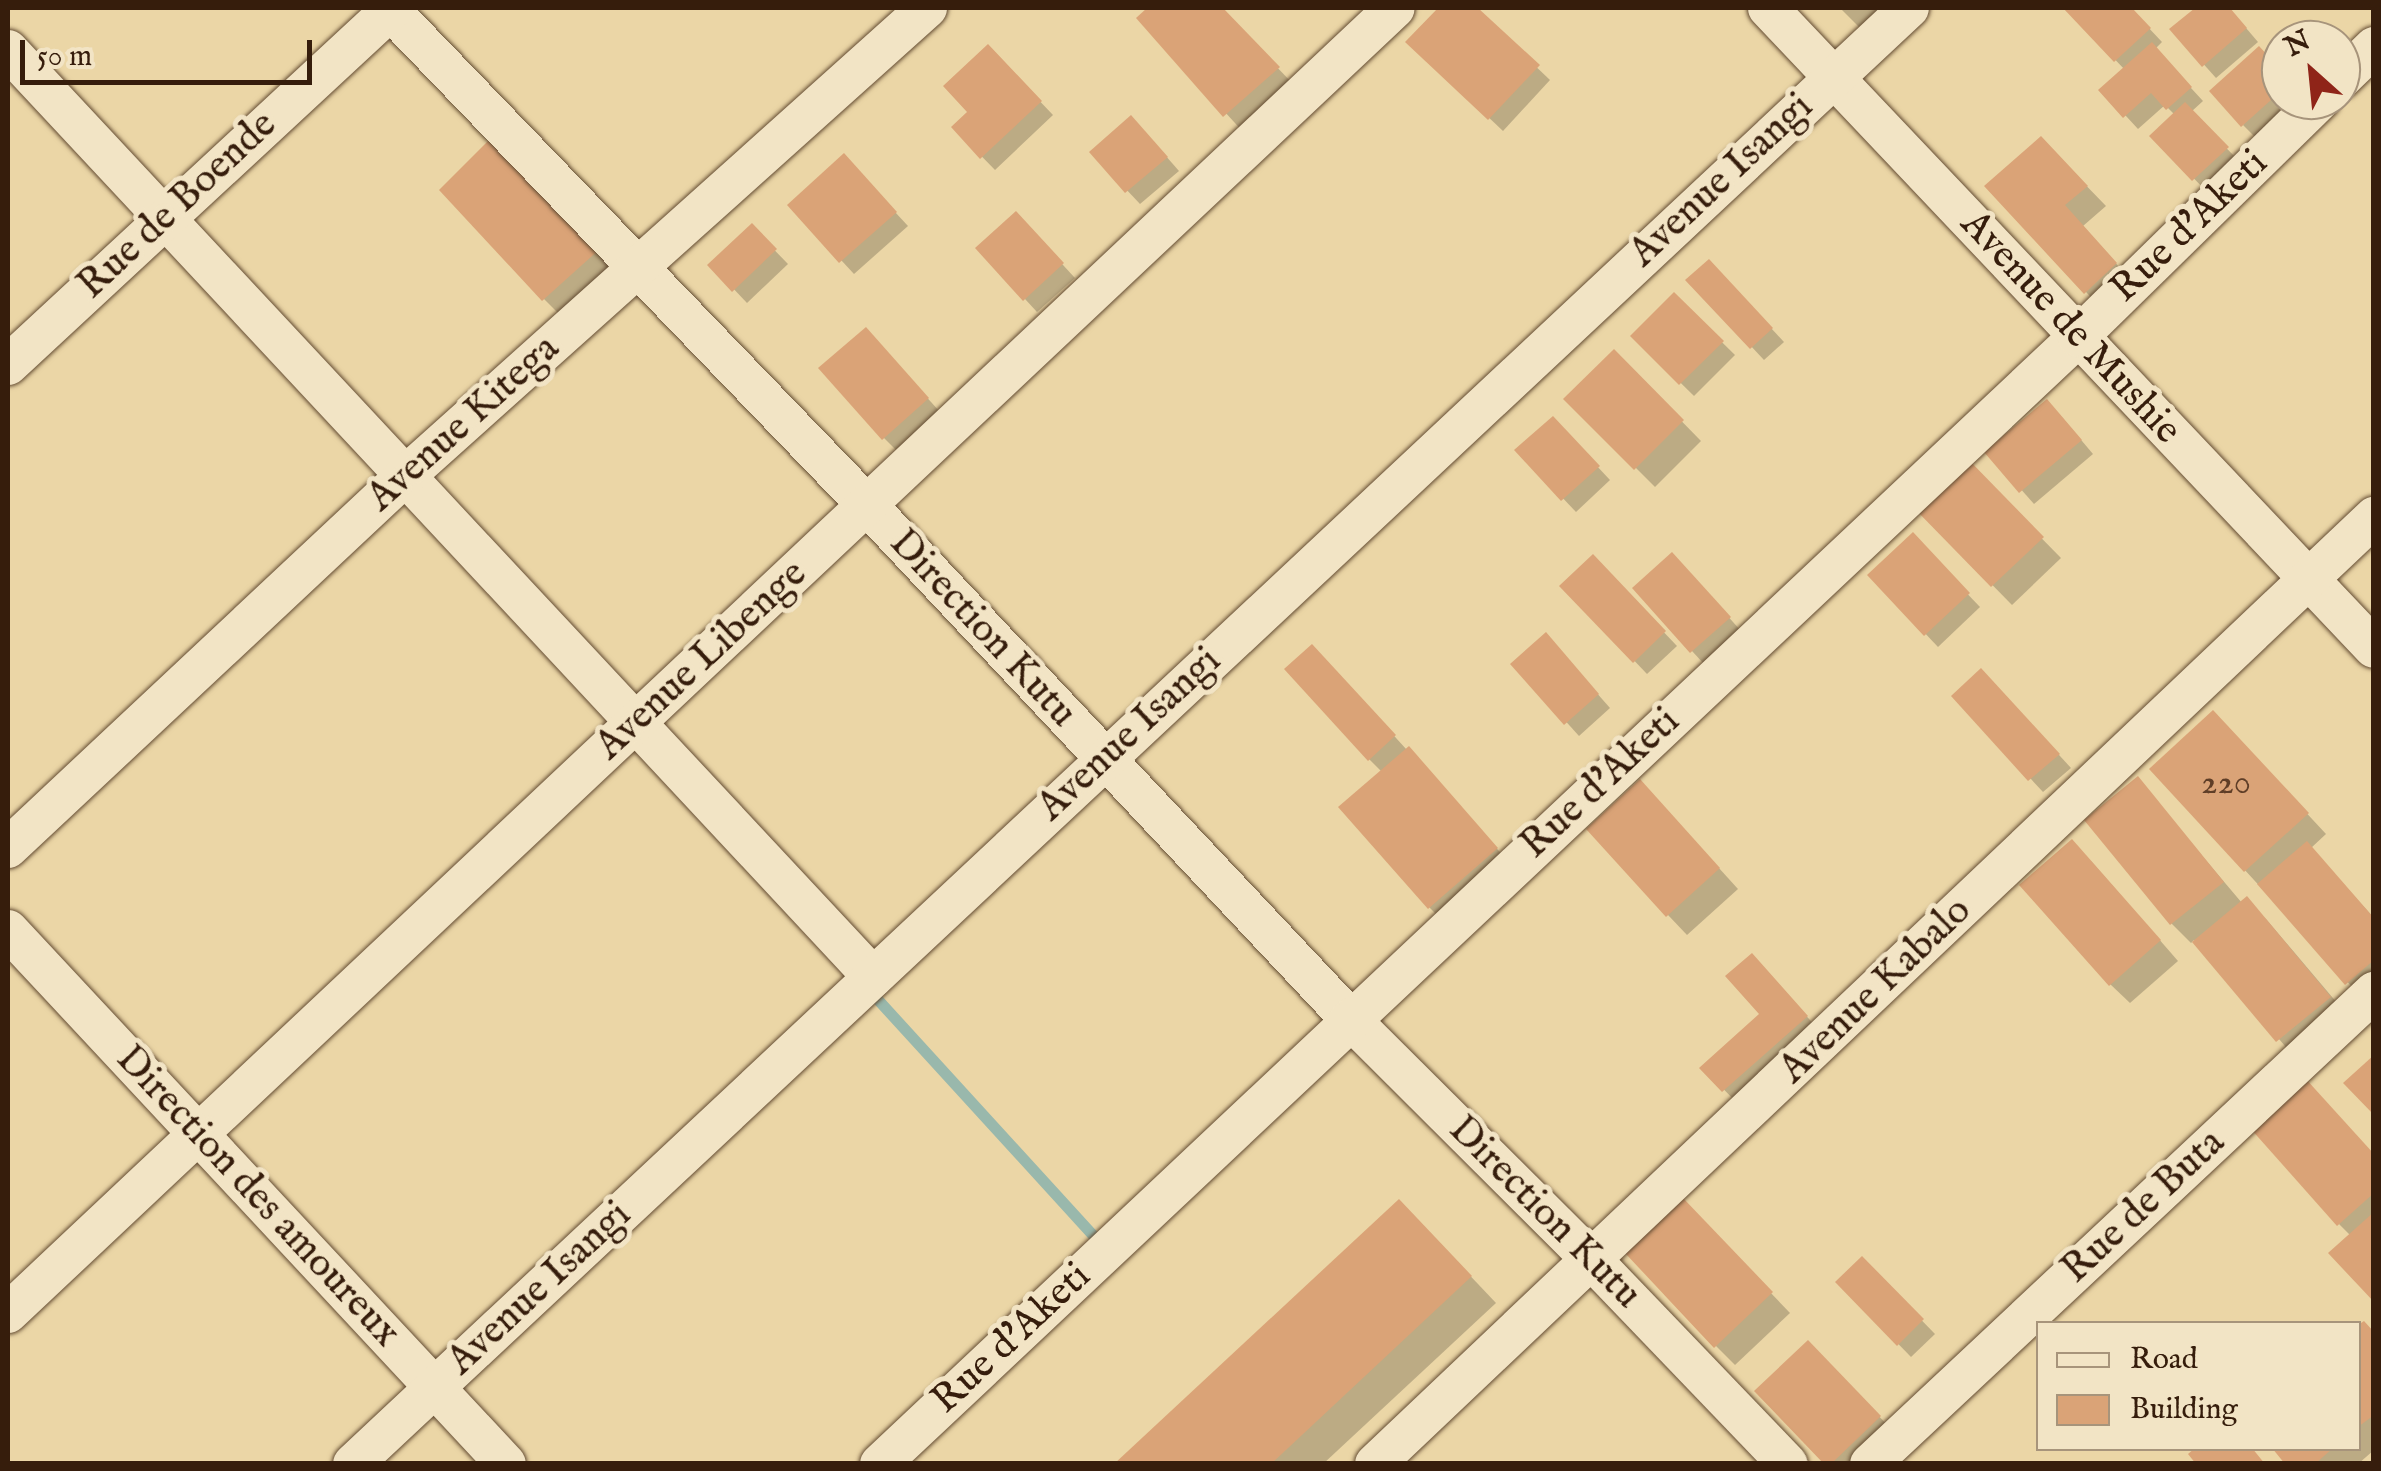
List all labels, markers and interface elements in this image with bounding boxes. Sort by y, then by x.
scale bar [25,20,318,82]
north arrow [2261,20,2361,120]
text: N [2279,24,2317,66]
text: 50 m [37,38,92,76]
street label: Avenue Isangi [1620,84,1824,278]
street label: Rue de Boende [69,102,287,310]
street label: Rue d'Aketi [2101,140,2279,314]
street label: Avenue de Mushie [1950,201,2190,455]
street label: Avenue Kitega [358,325,570,523]
street label: Direction Kutu [878,520,1086,738]
street label: Avenue Libenge [587,551,817,771]
street label: Avenue Isangi [1028,638,1232,832]
street label: Rue d'Aketi [1512,698,1690,870]
house number: 220 [2201,763,2251,805]
street label: Avenue Kabalo [1770,888,1982,1094]
street label: Direction des amoureux [105,1036,409,1358]
street label: Direction Kutu [1438,1107,1650,1319]
street label: Rue de Buta [2053,1120,2235,1294]
street label: Avenue Isangi [438,1192,642,1386]
street label: Rue d'Aketi [923,1253,1101,1425]
legend [2036,1321,2361,1451]
text: Road [2130,1341,2198,1379]
text: Building [2130,1391,2238,1429]

